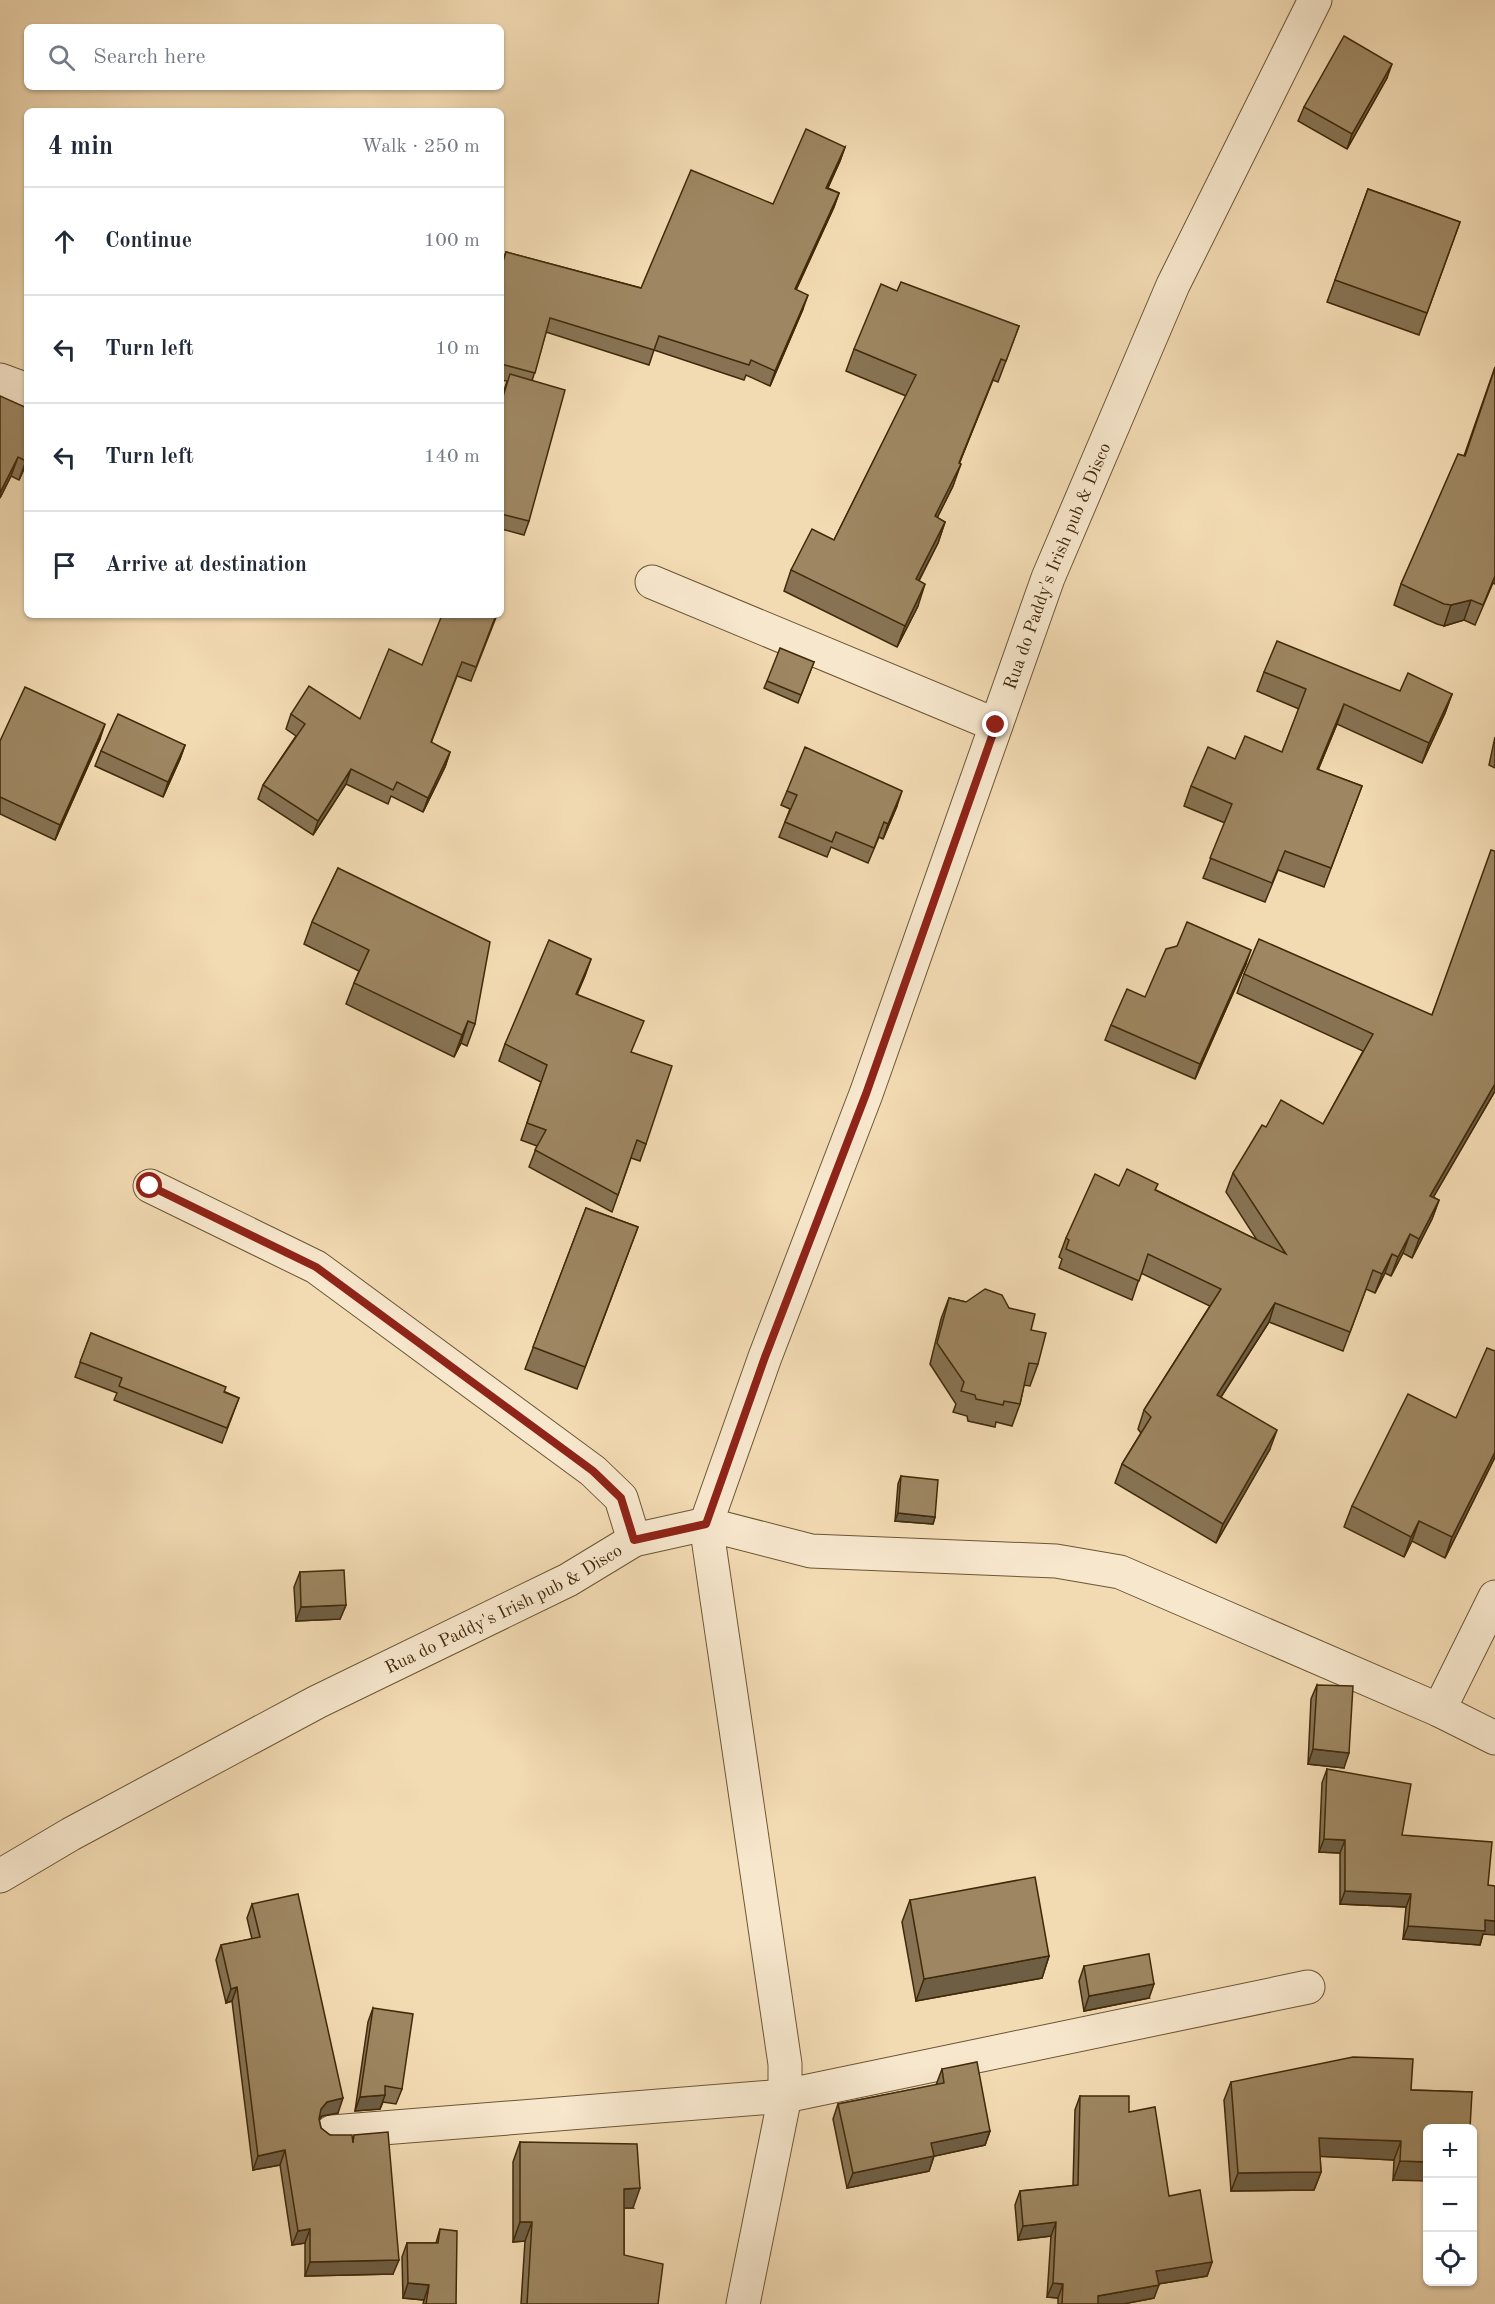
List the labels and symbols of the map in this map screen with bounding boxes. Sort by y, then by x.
street label: Rua do Paddy's Irish pub & Disco [1001,440,1115,692]
route end [982,711,1008,737]
route start [136,1172,162,1198]
street label: Rua do Paddy's Irish pub & Disco [382,1541,626,1678]

